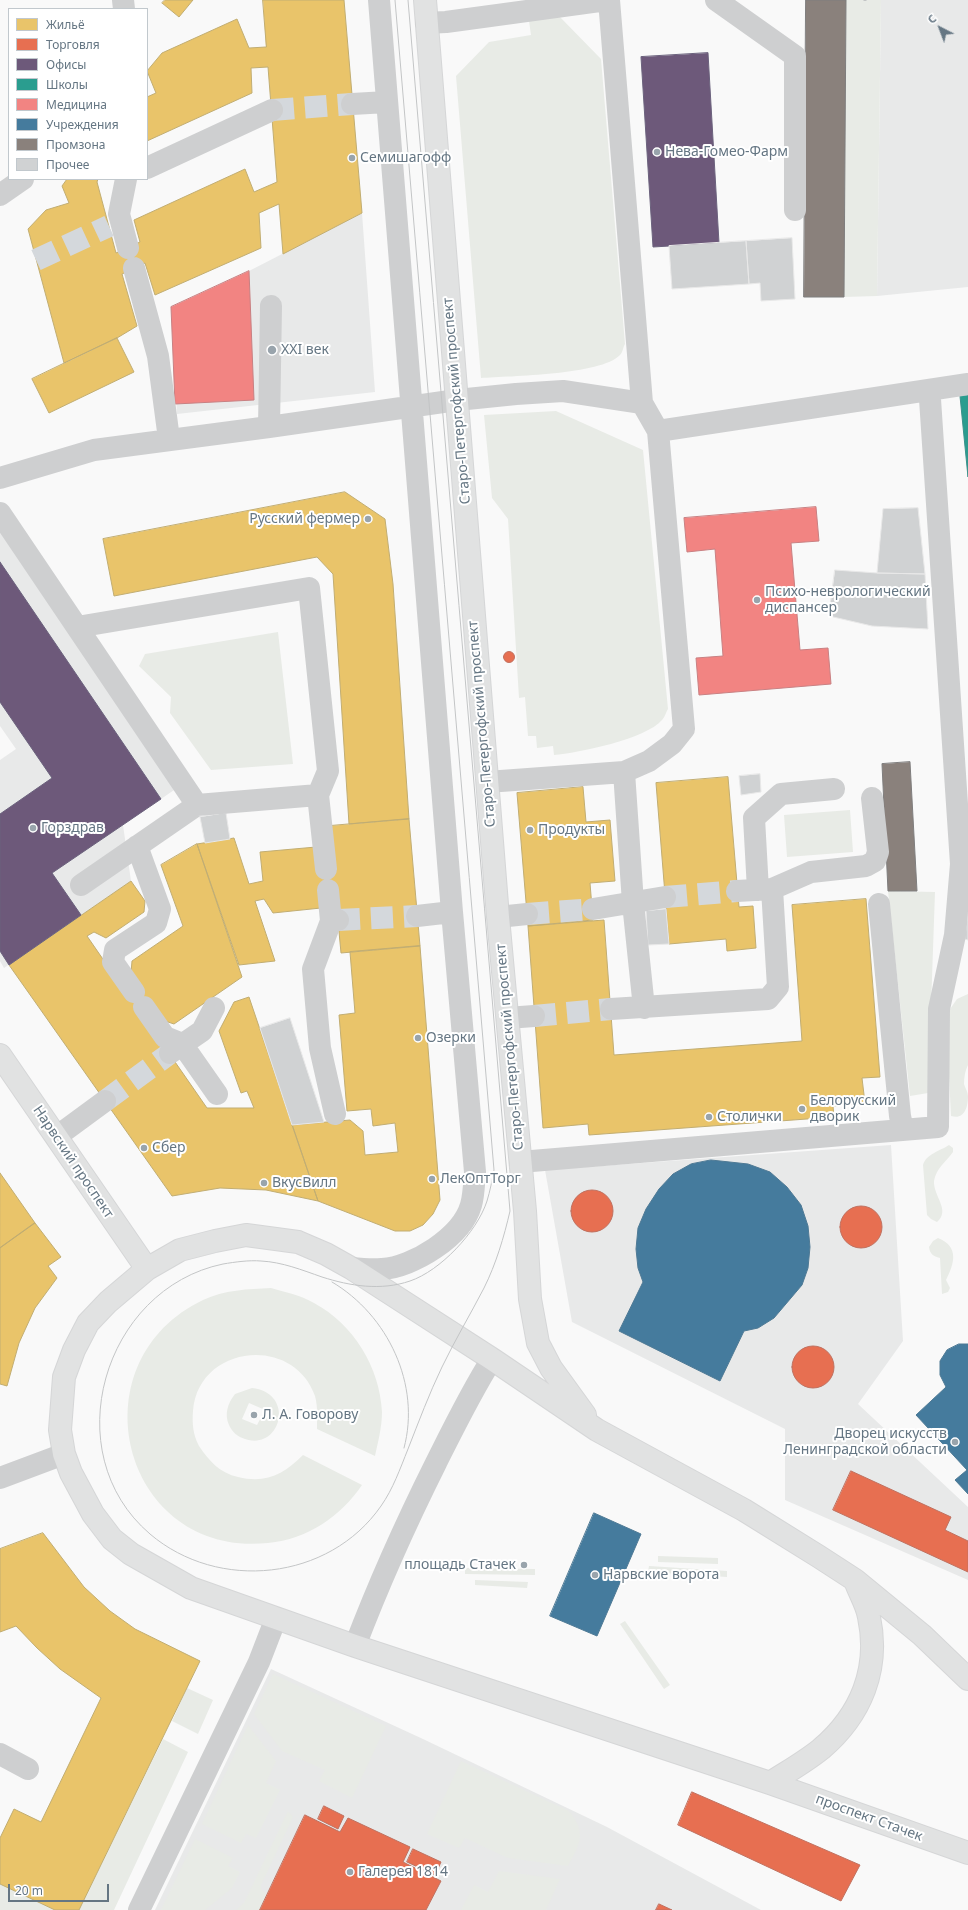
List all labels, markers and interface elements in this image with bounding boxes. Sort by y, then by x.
legend [8,8,148,180]
north arrow [920,8,960,48]
text: С [924,11,939,27]
text: Жильё [46,16,85,33]
text: Торговля [46,36,100,53]
text: Офисы [46,56,86,73]
text: Школы [46,76,88,93]
text: Медицина [46,96,107,113]
text: Учреждения [46,116,119,133]
text: Промзона [46,136,105,153]
place label: Нева-Гомео-Фарм [665,144,788,160]
marker: Нева-Гомео-Фарм [652,147,662,157]
place label: Семишагофф [360,150,451,166]
marker: Семишагофф [347,153,357,163]
text: Прочее [46,156,89,173]
street label: Старо-Петергофский проспект [440,297,474,505]
place label: XXI век [281,342,329,358]
marker: XXI век [266,344,278,356]
place label: Русский фермер [249,511,360,527]
marker: Русский фермер [363,514,373,524]
place label: Психо-неврологический диспансер [765,584,931,616]
marker: Психо-неврологический диспансер [752,595,762,605]
street label: Старо-Петергофский проспект [465,620,499,828]
place label: Горздрав [41,820,104,836]
place label: Продукты [538,822,605,838]
marker: Горздрав [28,823,38,833]
marker: Продукты [525,825,535,835]
street label: Старо-Петергофский проспект [493,943,527,1151]
place label: Озерки [426,1030,476,1046]
marker: Озерки [413,1033,423,1043]
place label: Белорусский дворик [810,1093,896,1126]
street label: Нарвский проспект [29,1102,117,1222]
marker: Белорусский дворик [797,1104,807,1114]
place label: Столички [717,1109,782,1125]
marker: Столички [704,1112,714,1122]
place label: Сбер [152,1140,186,1156]
marker: Сбер [139,1143,149,1153]
place label: ЛекОптТорг [440,1171,521,1187]
marker: ЛекОптТорг [427,1174,437,1184]
place label: ВкусВилл [272,1175,336,1191]
marker: ВкусВилл [259,1178,269,1188]
place label: Л. А. Говорову [262,1407,358,1423]
marker: Л. А. Говорову [249,1410,259,1420]
place label: Дворец искусств Ленинградской области [783,1426,947,1458]
marker: Дворец искусств Ленинградской области [950,1437,960,1447]
place label: площадь Стачек [404,1557,516,1573]
marker: площадь Стачек [519,1560,529,1570]
place label: Нарвские ворота [603,1567,719,1583]
marker: Нарвские ворота [590,1570,600,1580]
street label: проспект Стачек [813,1791,925,1845]
place label: Галерея 1814 [358,1864,448,1880]
marker: Галерея 1814 [345,1867,355,1877]
scale bar [10,1876,111,1902]
text: 20 m [15,1882,43,1899]

